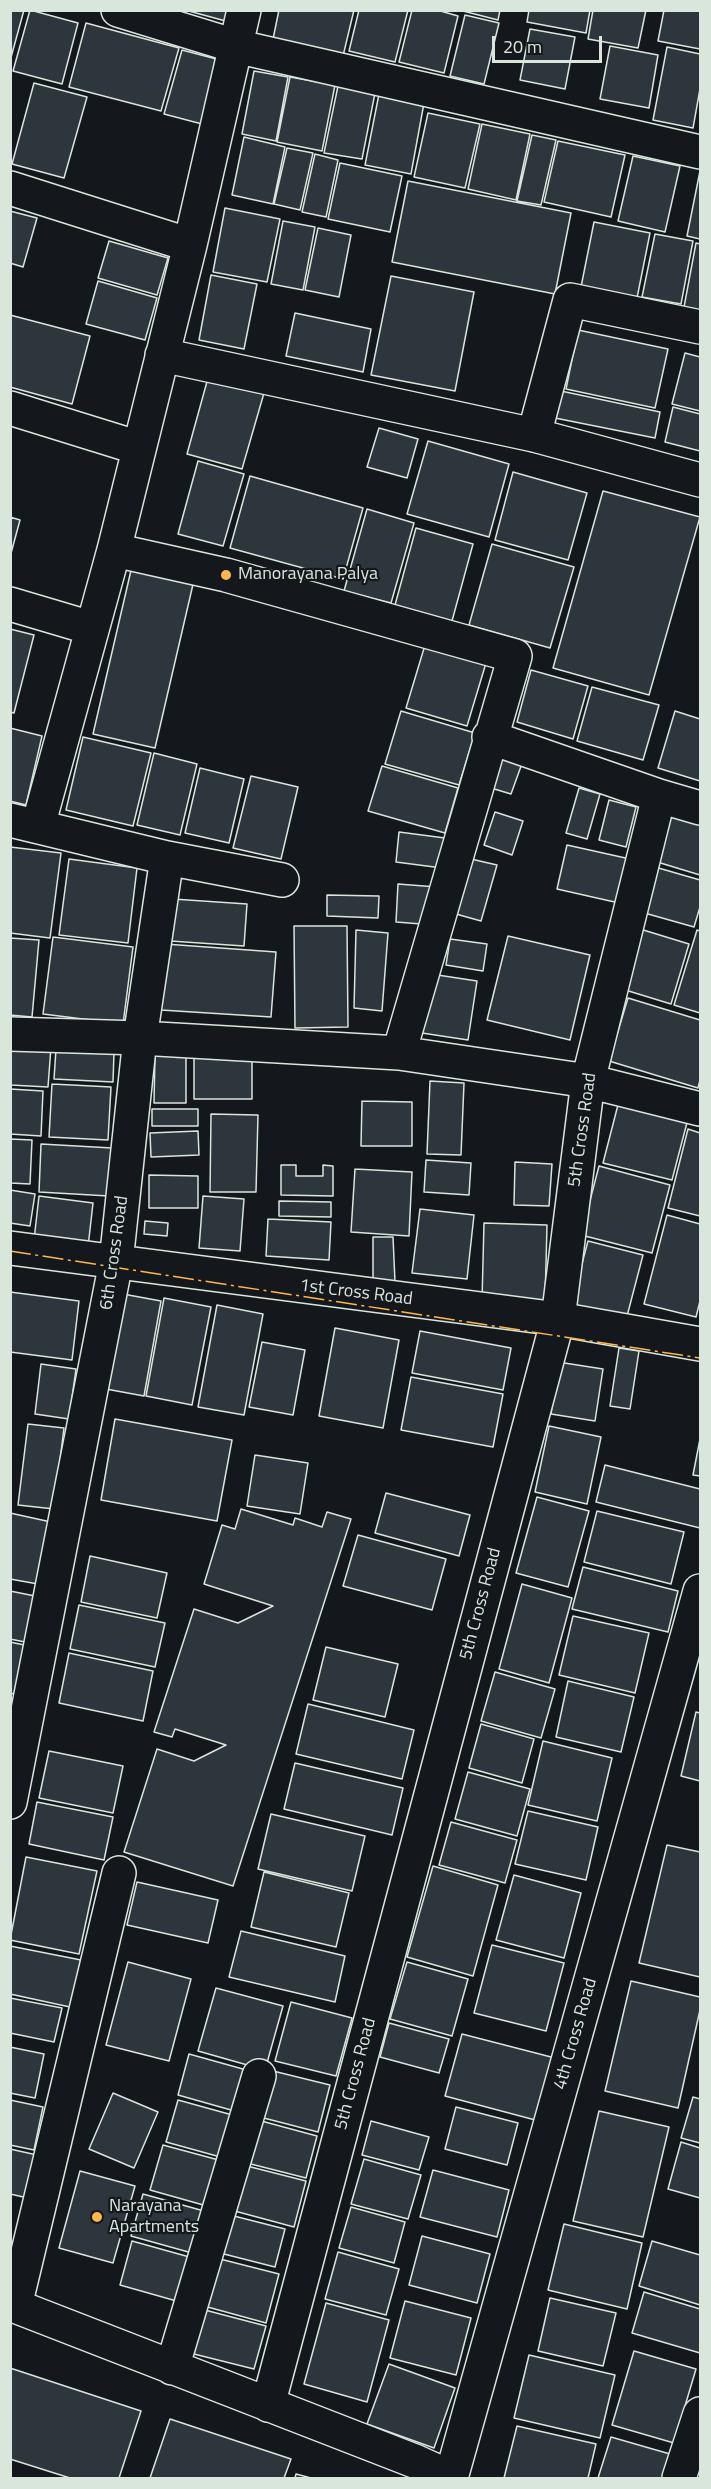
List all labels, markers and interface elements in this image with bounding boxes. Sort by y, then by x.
scale bar [495,24,604,62]
text: 20 m [503,33,542,60]
place label: Manorayana Palya [238,564,378,586]
marker: Manorayana Palya [219,568,233,582]
street label: 5th Cross Road [564,1072,602,1188]
street label: 6th Cross Road [96,1195,134,1311]
street label: 1st Cross Road [298,1275,414,1311]
street label: 5th Cross Road [456,1546,506,1662]
street label: 4th Cross Road [550,1976,602,2092]
street label: 5th Cross Road [331,2016,381,2132]
place label: Narayana Apartments [109,2196,199,2238]
marker: Narayana Apartments [90,2210,104,2224]

